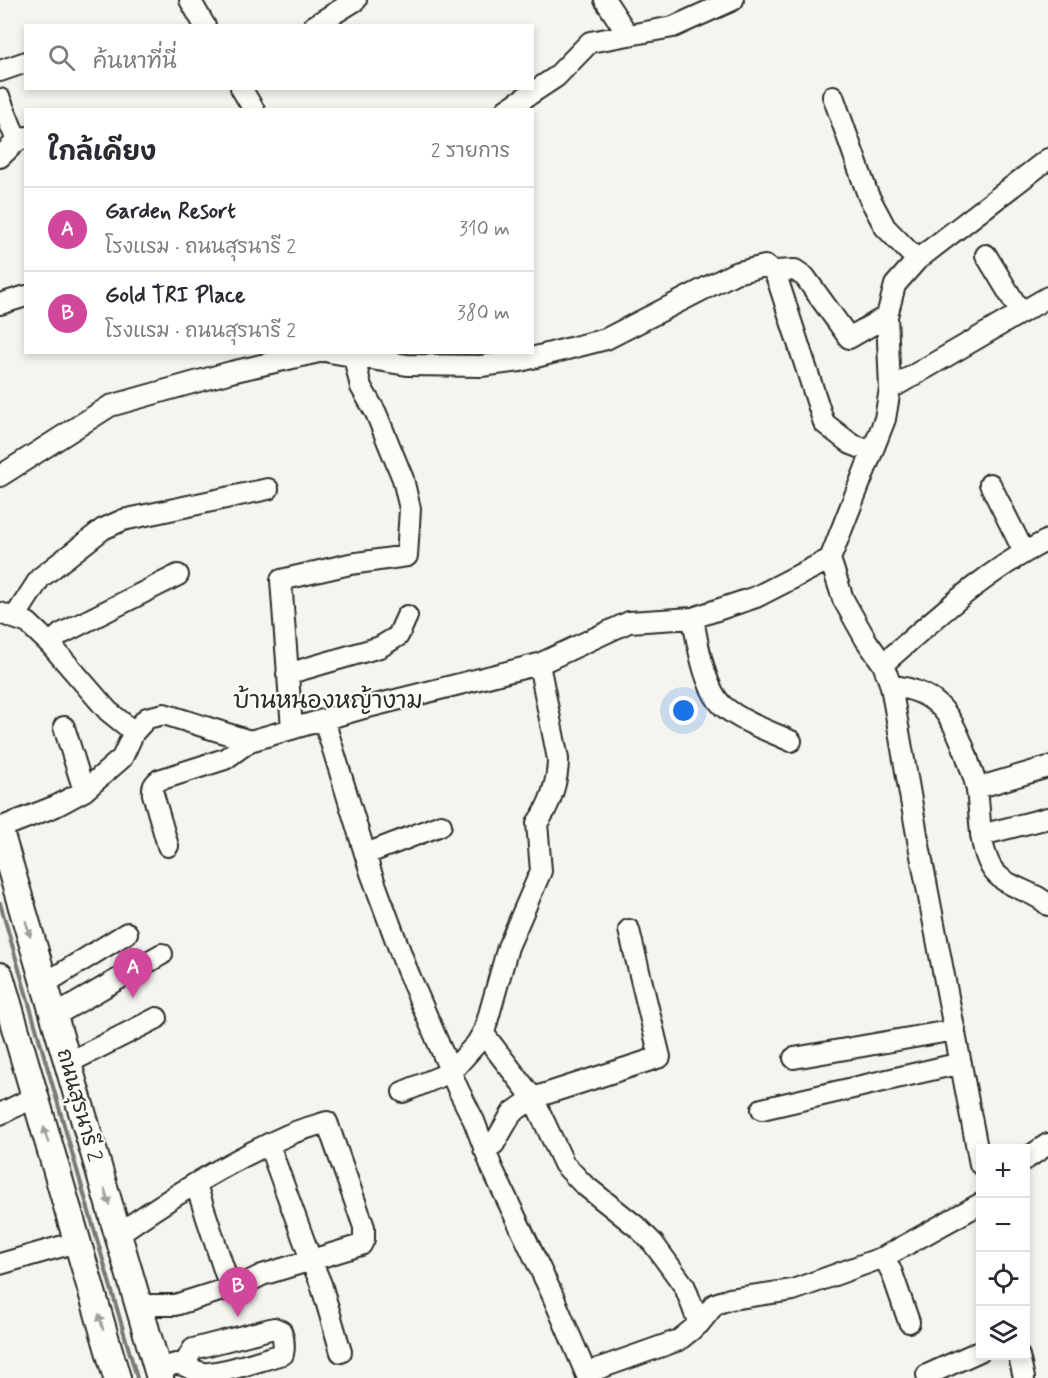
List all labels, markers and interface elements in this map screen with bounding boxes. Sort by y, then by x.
search box [24,24,534,90]
icon: search [45,41,78,74]
text: ค้นหาที่นี่ [93,48,177,76]
text: ใกล้เคียง [48,136,156,170]
text: 2 รายการ [431,138,510,165]
text: Garden Resort [105,198,236,226]
text: A [61,216,74,243]
text: 310 m [459,216,510,243]
text: โรงแรม · ถนนสุรนารี 2 [105,234,296,261]
text: Gold TRI Place [105,282,245,310]
text: B [61,300,74,327]
text: 380 m [457,300,510,327]
text: โรงแรม · ถนนสุรนารี 2 [105,318,296,345]
district label: บ้านหนองหญ้างาม [233,685,423,717]
your location [669,696,698,725]
one-way arrow [24,920,33,938]
pin: A [114,948,152,998]
street label: ถนนสุรนารี 2 [49,1045,109,1165]
one-way arrow [41,1126,50,1144]
map controls [976,1144,1030,1360]
button: + [976,1144,1030,1198]
one-way arrow [103,1188,112,1206]
button: − [976,1198,1030,1252]
button: locate [976,1252,1030,1306]
pin: B [218,1268,258,1317]
button: layers [976,1306,1030,1360]
one-way arrow [96,1313,105,1331]

